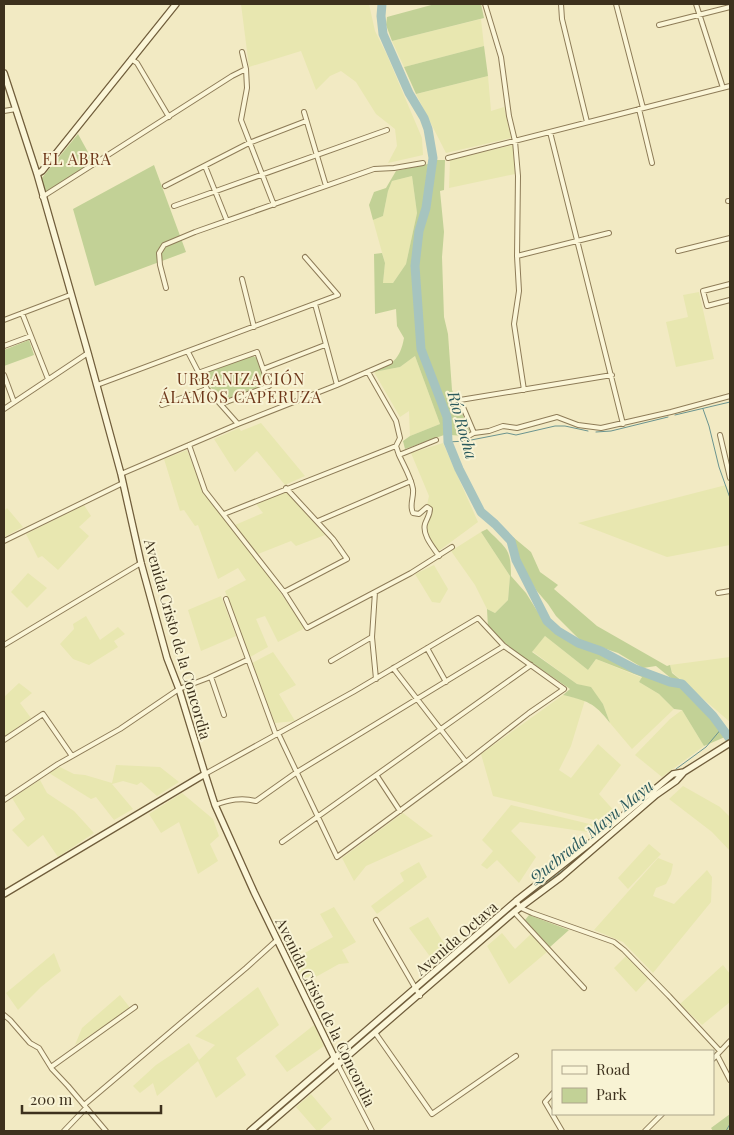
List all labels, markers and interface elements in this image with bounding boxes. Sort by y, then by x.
district label: EL ABRA [42,148,112,169]
district label: URBANIZACIÓN ÁLAMOS CAPERUZA [159,368,322,407]
water label: Río Rocha [443,388,483,461]
street label: Avenida Cristo de la Concordia [140,536,216,742]
water label: Quebrada Mayu Mayu [524,774,657,888]
street label: Avenida Octava [410,896,502,980]
street label: Avenida Cristo de la Concordia [271,913,381,1110]
legend [552,1050,714,1115]
text: Road [596,1059,630,1079]
scale bar [22,1082,161,1114]
text: Park [596,1084,628,1104]
text: 200 m [30,1089,73,1109]

